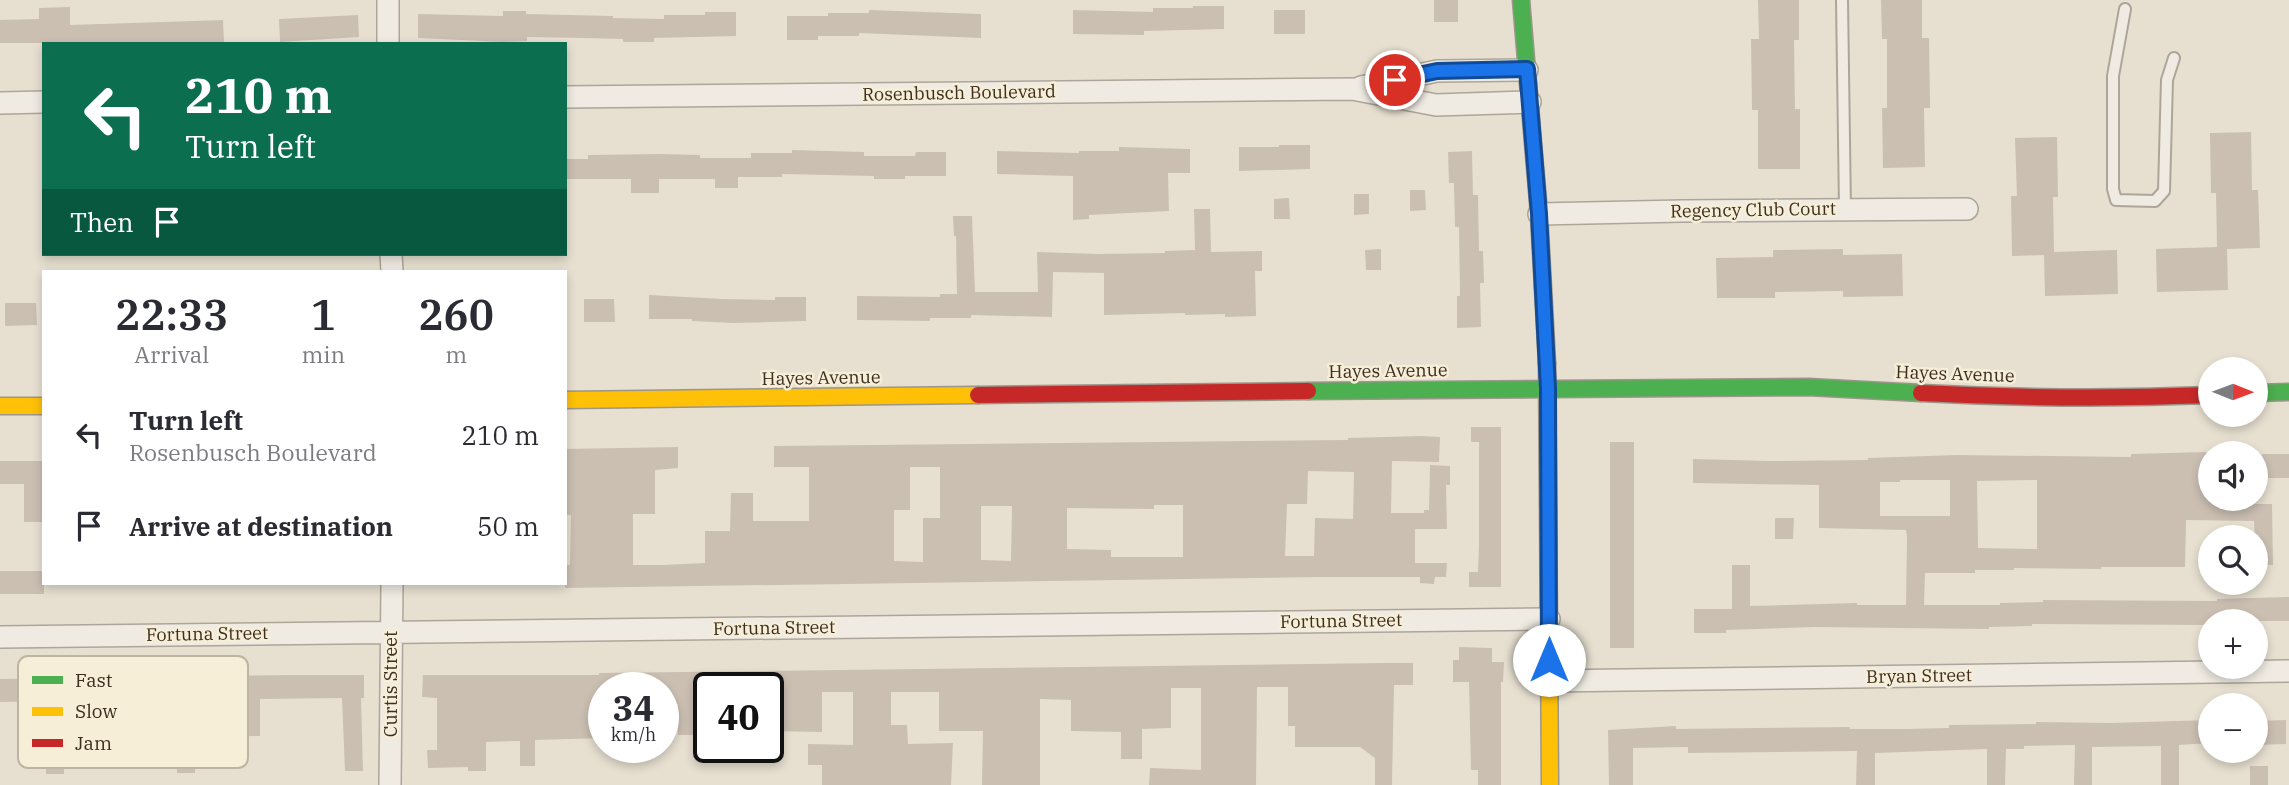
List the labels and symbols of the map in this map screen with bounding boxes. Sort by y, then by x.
pin [1365,50,1425,110]
street label: Rosenbusch Boulevard [862,79,1056,106]
street label: Regency Club Court [1670,197,1836,222]
north arrow [2198,357,2268,427]
street label: Hayes Avenue [1328,358,1448,383]
street label: Hayes Avenue [1895,360,2015,387]
street label: Hayes Avenue [761,365,881,390]
street label: Fortuna Street [1280,608,1402,633]
street label: Fortuna Street [713,615,835,640]
street label: Fortuna Street [146,621,268,646]
position arrow [1512,623,1586,697]
street label: Curtis Street [379,631,402,737]
legend [18,656,248,768]
street label: Bryan Street [1866,663,1972,688]
text: Fast [75,668,113,692]
speed limit sign: 40 [693,672,784,763]
text: Slow [75,699,117,723]
text: Jam [75,731,112,755]

